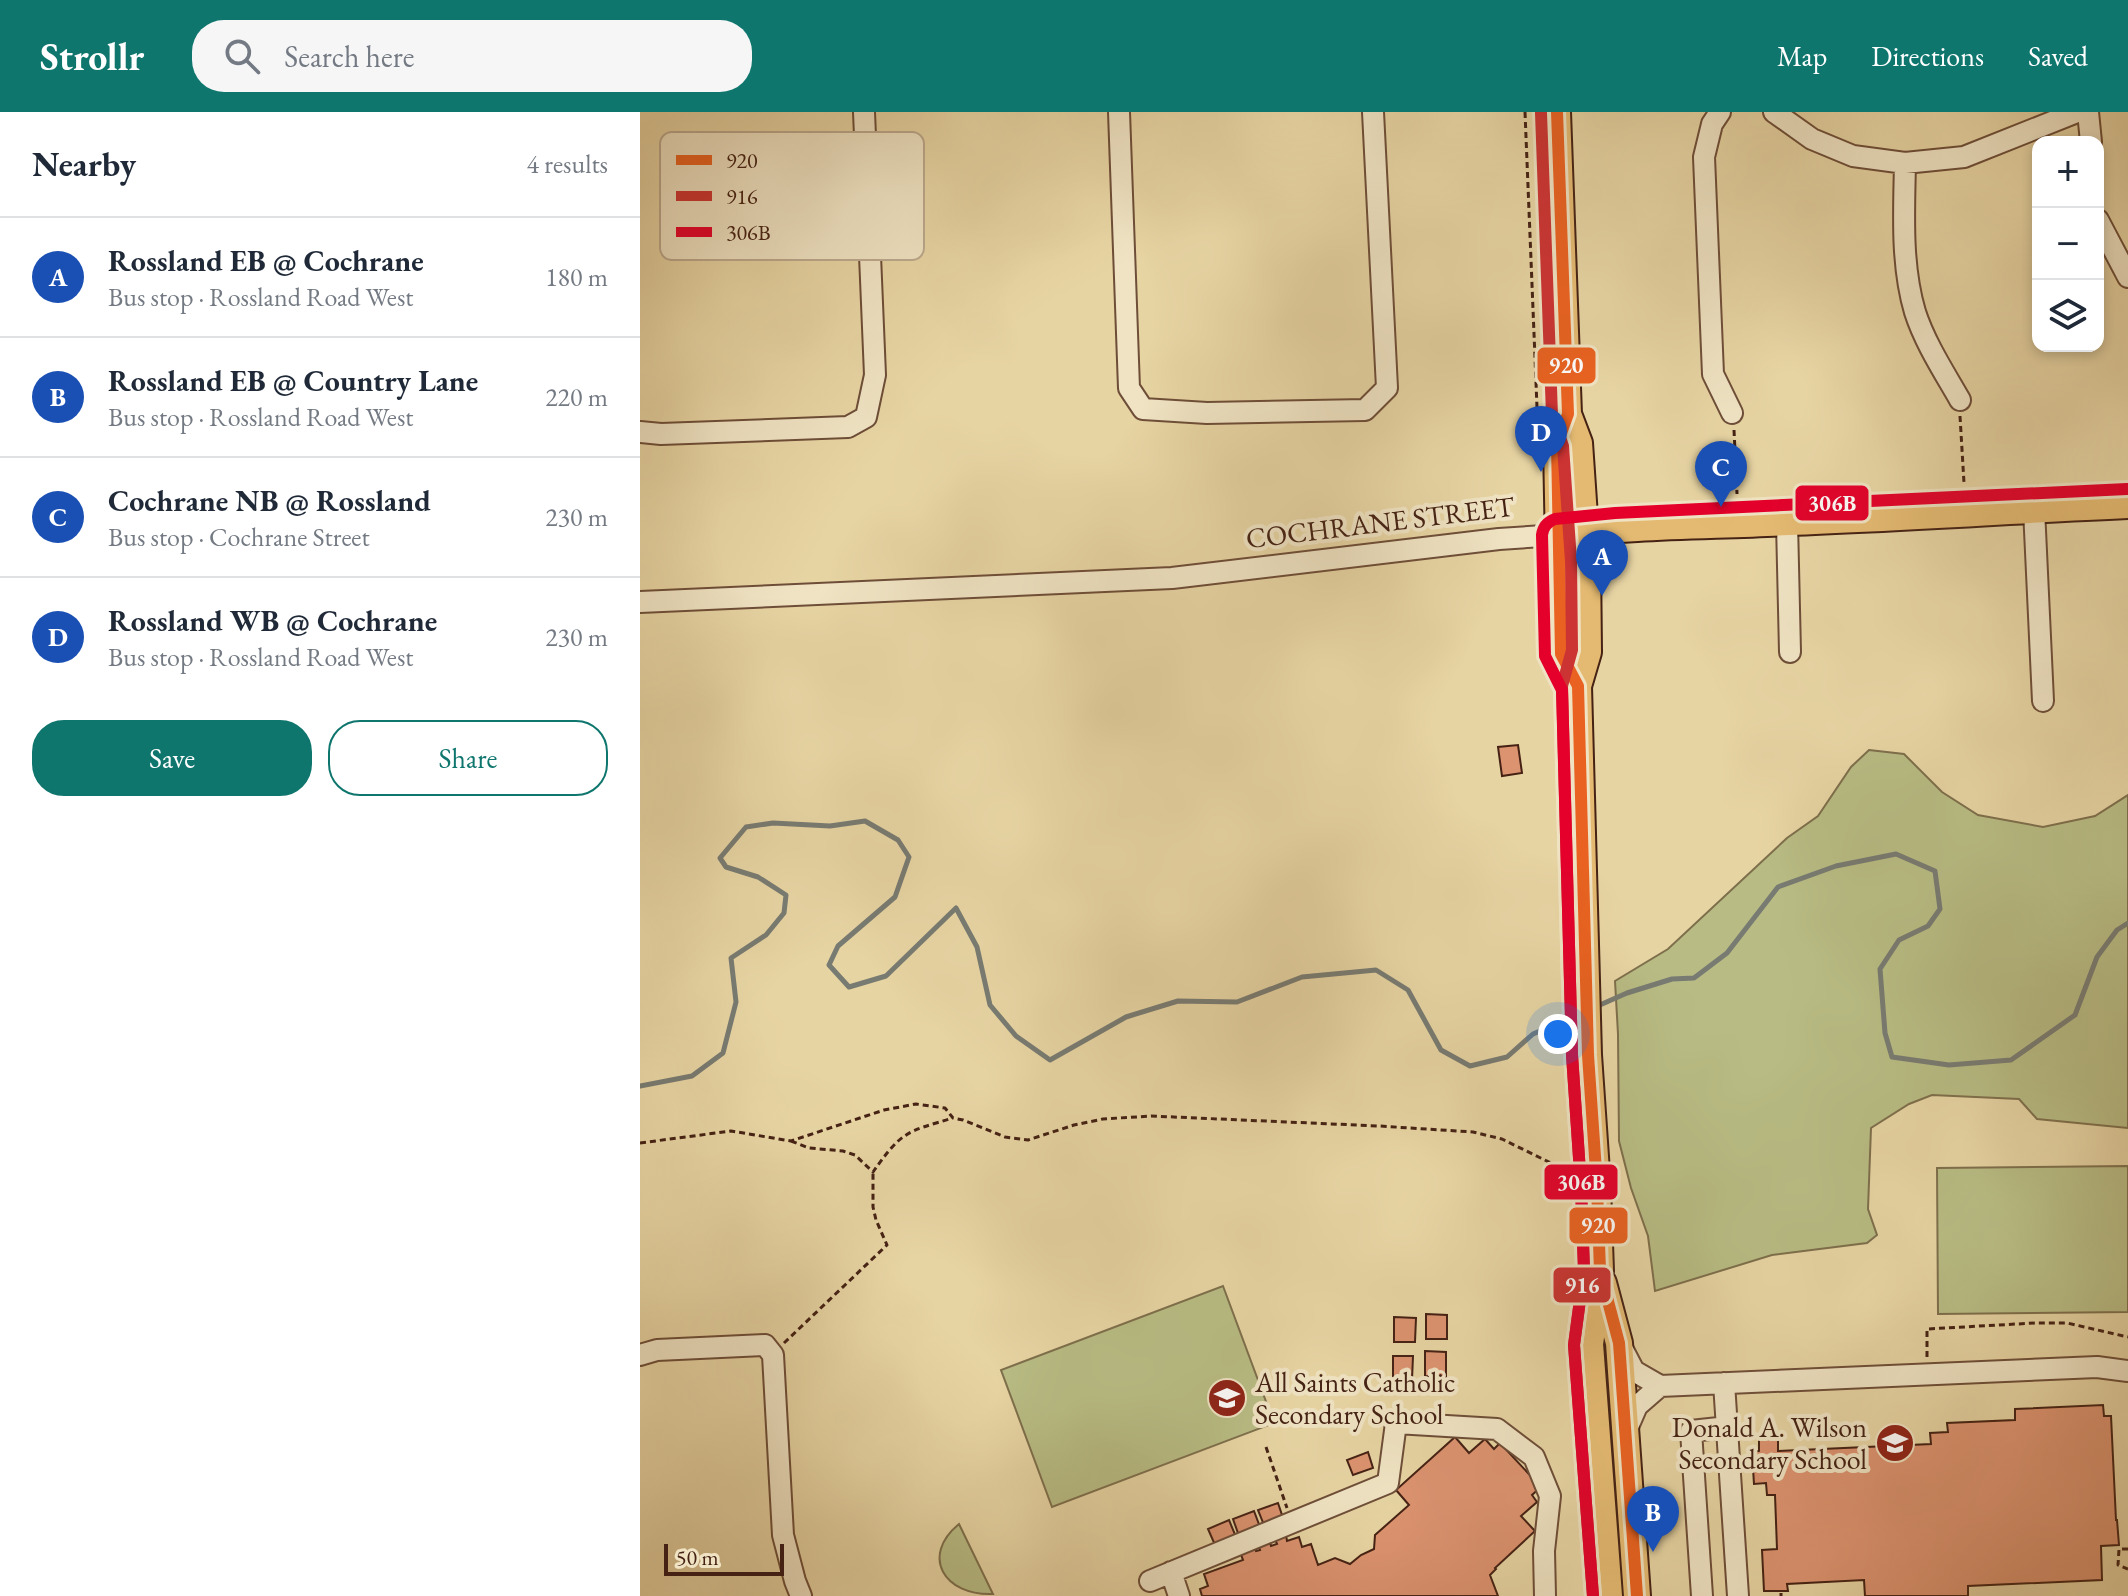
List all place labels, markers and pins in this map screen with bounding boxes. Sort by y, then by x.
pin: D [1515,406,1567,472]
pin: C [1695,441,1747,507]
pin: A [1576,530,1628,596]
place label: All Saints Catholic Secondary School [1254,1364,1455,1432]
school or university icon: All Saints Catholic Secondary School [1206,1377,1248,1419]
place label: Donald A. Wilson Secondary School [1672,1409,1867,1477]
school or university icon: Donald A. Wilson Secondary School [1874,1422,1916,1464]
pin: B [1627,1486,1679,1552]

